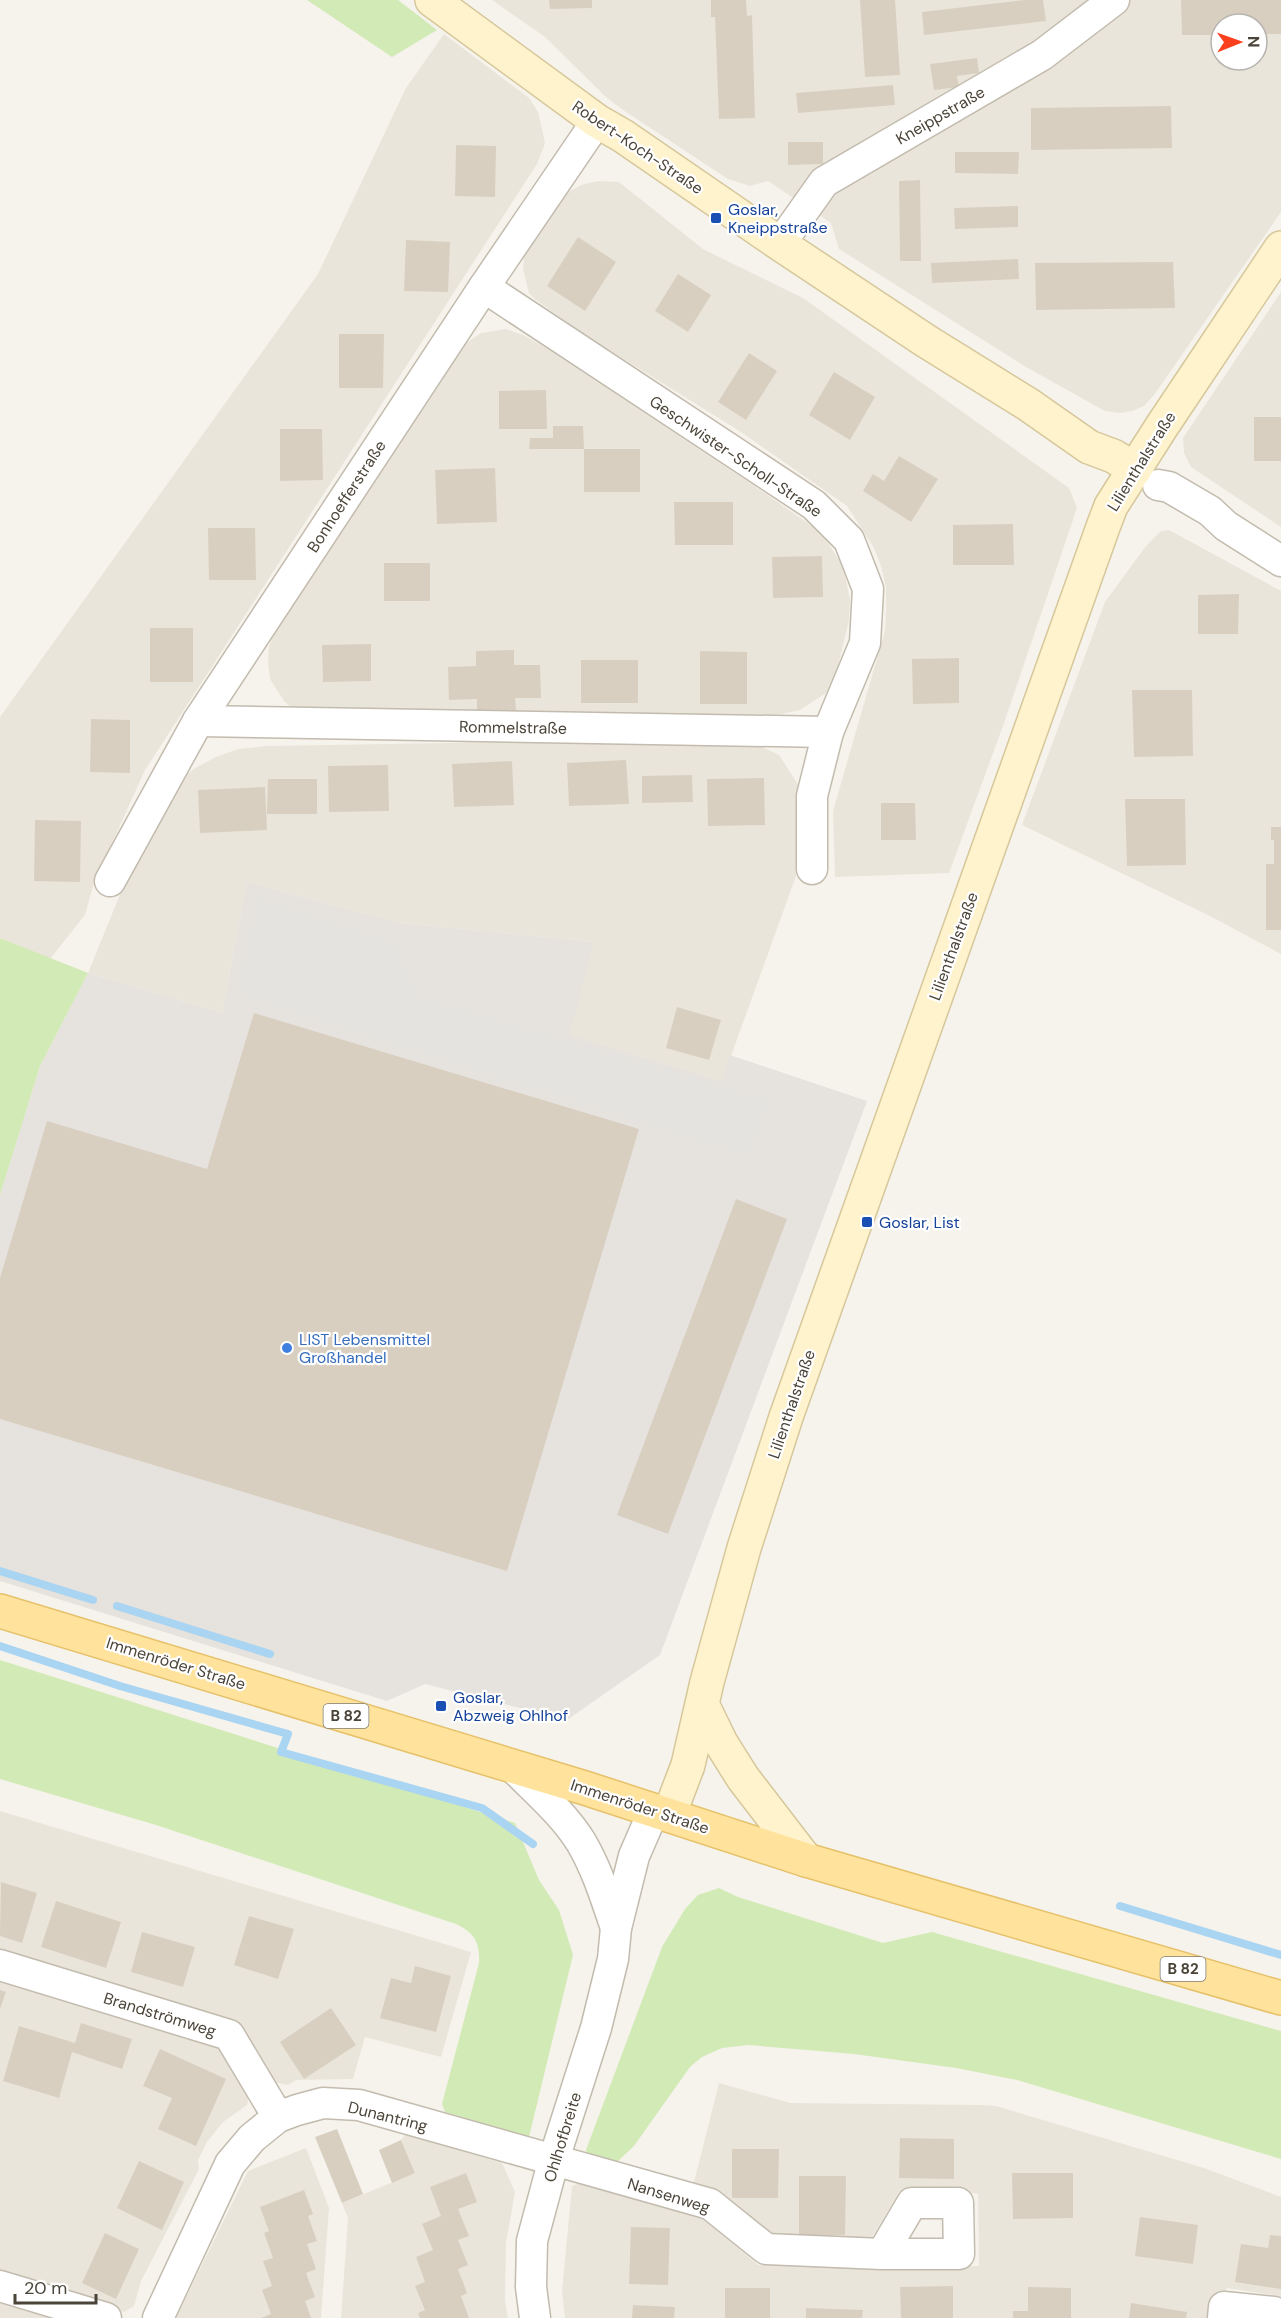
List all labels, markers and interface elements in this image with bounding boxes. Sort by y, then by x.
north arrow [1209,12,1269,72]
text: N [1243,36,1264,48]
street label: Kneippstraße [892,81,989,149]
street label: Robert-Koch-Straße [568,96,707,199]
place label: Goslar, Kneippstraße [728,199,828,238]
marker: Goslar, Kneippstraße [709,211,723,225]
street label: Geschwister-Scholl-Straße [645,391,826,522]
street label: Lilienthalstraße [1102,407,1180,515]
street label: Bonhoefferstraße [302,436,391,556]
street label: Rommelstraße [459,716,567,739]
street label: Lilienthalstraße [924,889,983,1003]
place label: Goslar, List [879,1212,960,1233]
marker: Goslar, List [860,1215,874,1229]
place label: LIST Lebensmittel Großhandel [299,1329,430,1368]
marker: LIST Lebensmittel Großhandel [280,1341,294,1355]
street label: Lilienthalstraße [763,1347,820,1461]
street label: Immenröder Straße [104,1632,248,1695]
place label: Goslar, Abzweig Ohlhof [453,1687,568,1726]
marker: Goslar, Abzweig Ohlhof [434,1699,448,1713]
road number: B 82 [324,1704,368,1728]
street label: Immenröder Straße [568,1774,712,1839]
road number: B 82 [1160,1957,1206,1981]
street label: Brandströmweg [101,1987,219,2042]
street label: Ohlhofbreite [539,2090,586,2185]
street label: Dunantring [346,2096,430,2137]
street label: Nansenweg [625,2173,713,2218]
scale bar [15,2267,96,2305]
text: 20 m [24,2276,67,2300]

